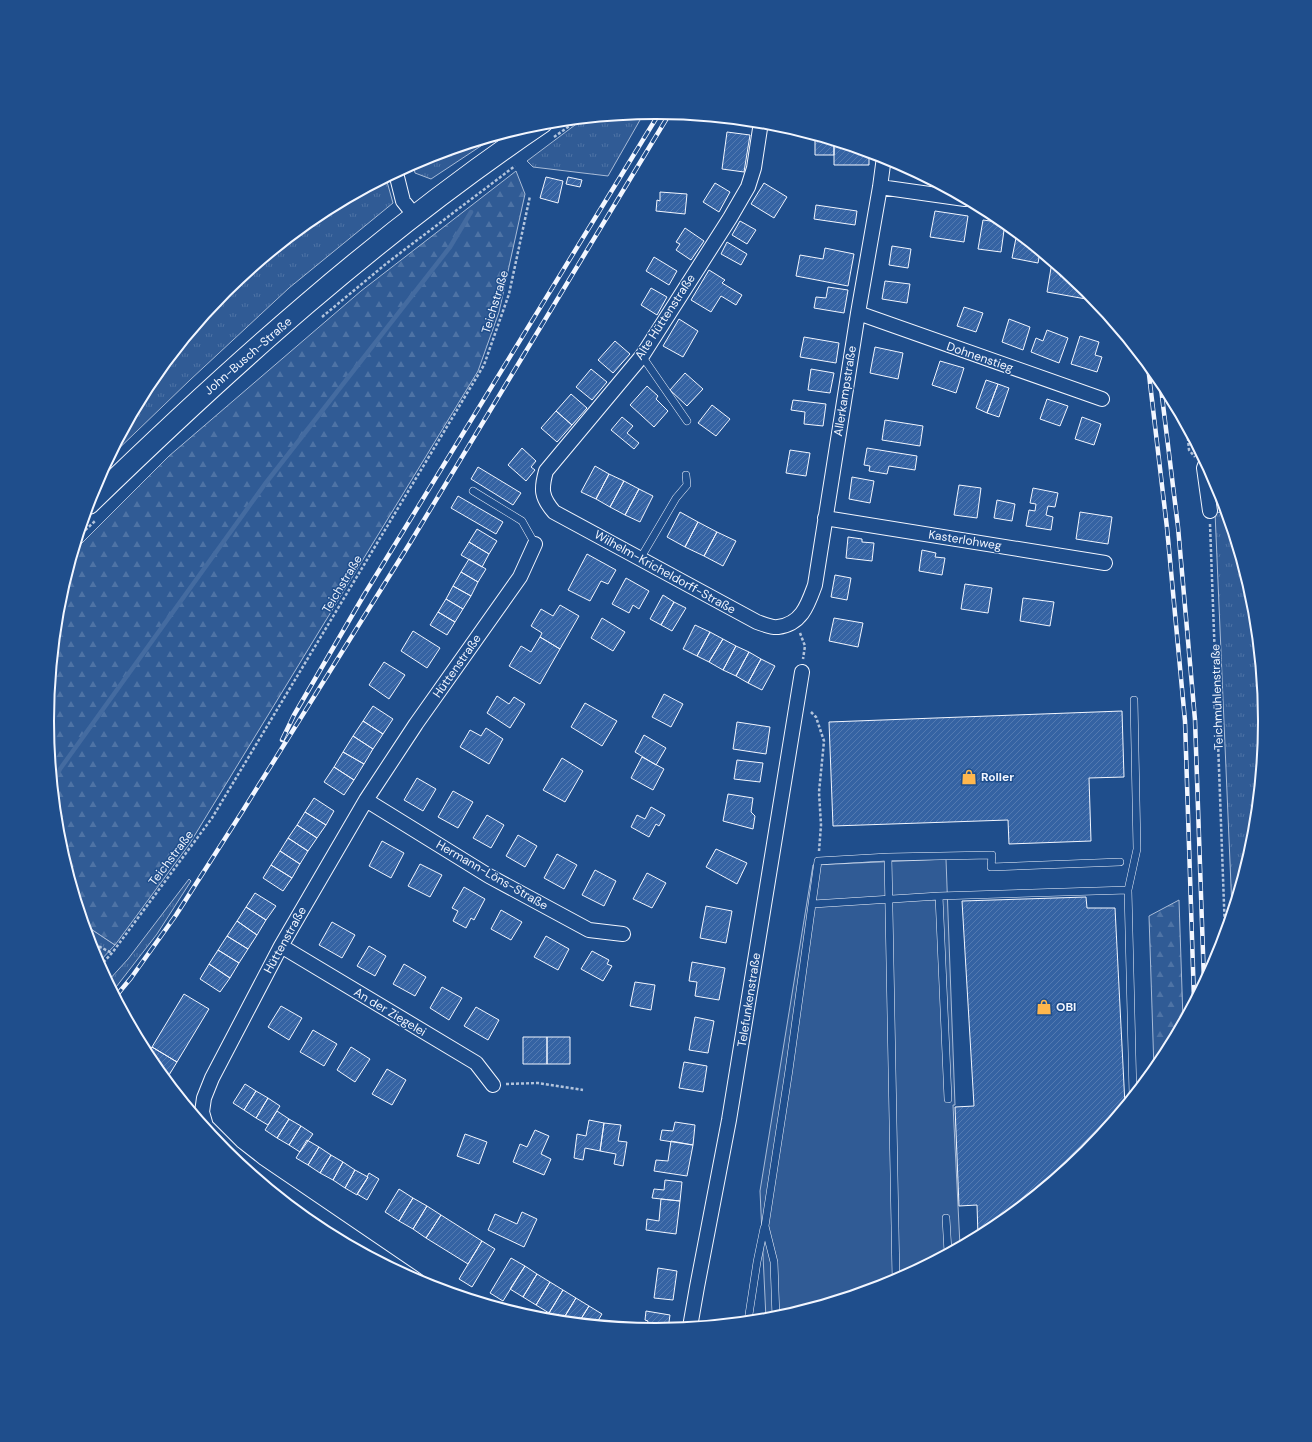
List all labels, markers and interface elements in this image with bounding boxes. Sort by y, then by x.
street label: Teichstraße [478,268,512,335]
street label: Alte Hüttenstraße [631,271,699,363]
street label: John-Busch-Straße [201,313,295,398]
street label: Dohnenstieg [944,338,1016,376]
street label: Allerkampstraße [830,344,860,437]
street label: Wilhelm-Kricheldorff-Straße [591,526,739,618]
street label: Kasterlohweg [927,526,1003,554]
street label: Teichstraße [318,552,366,616]
street label: Hüttenstraße [429,631,485,701]
street label: Teichmühlenstraße [1207,644,1227,750]
shop icon: Roller [960,768,978,786]
place label: Roller [981,769,1014,785]
street label: Teichstraße [145,827,197,889]
street label: Hermann-Löns-Straße [433,836,551,914]
street label: Hüttenstraße [260,904,310,976]
street label: Telefunkenstraße [734,952,764,1048]
street label: An der Ziegelei [351,984,429,1040]
shop icon: OBI [1035,998,1053,1016]
place label: OBI [1056,999,1076,1015]

